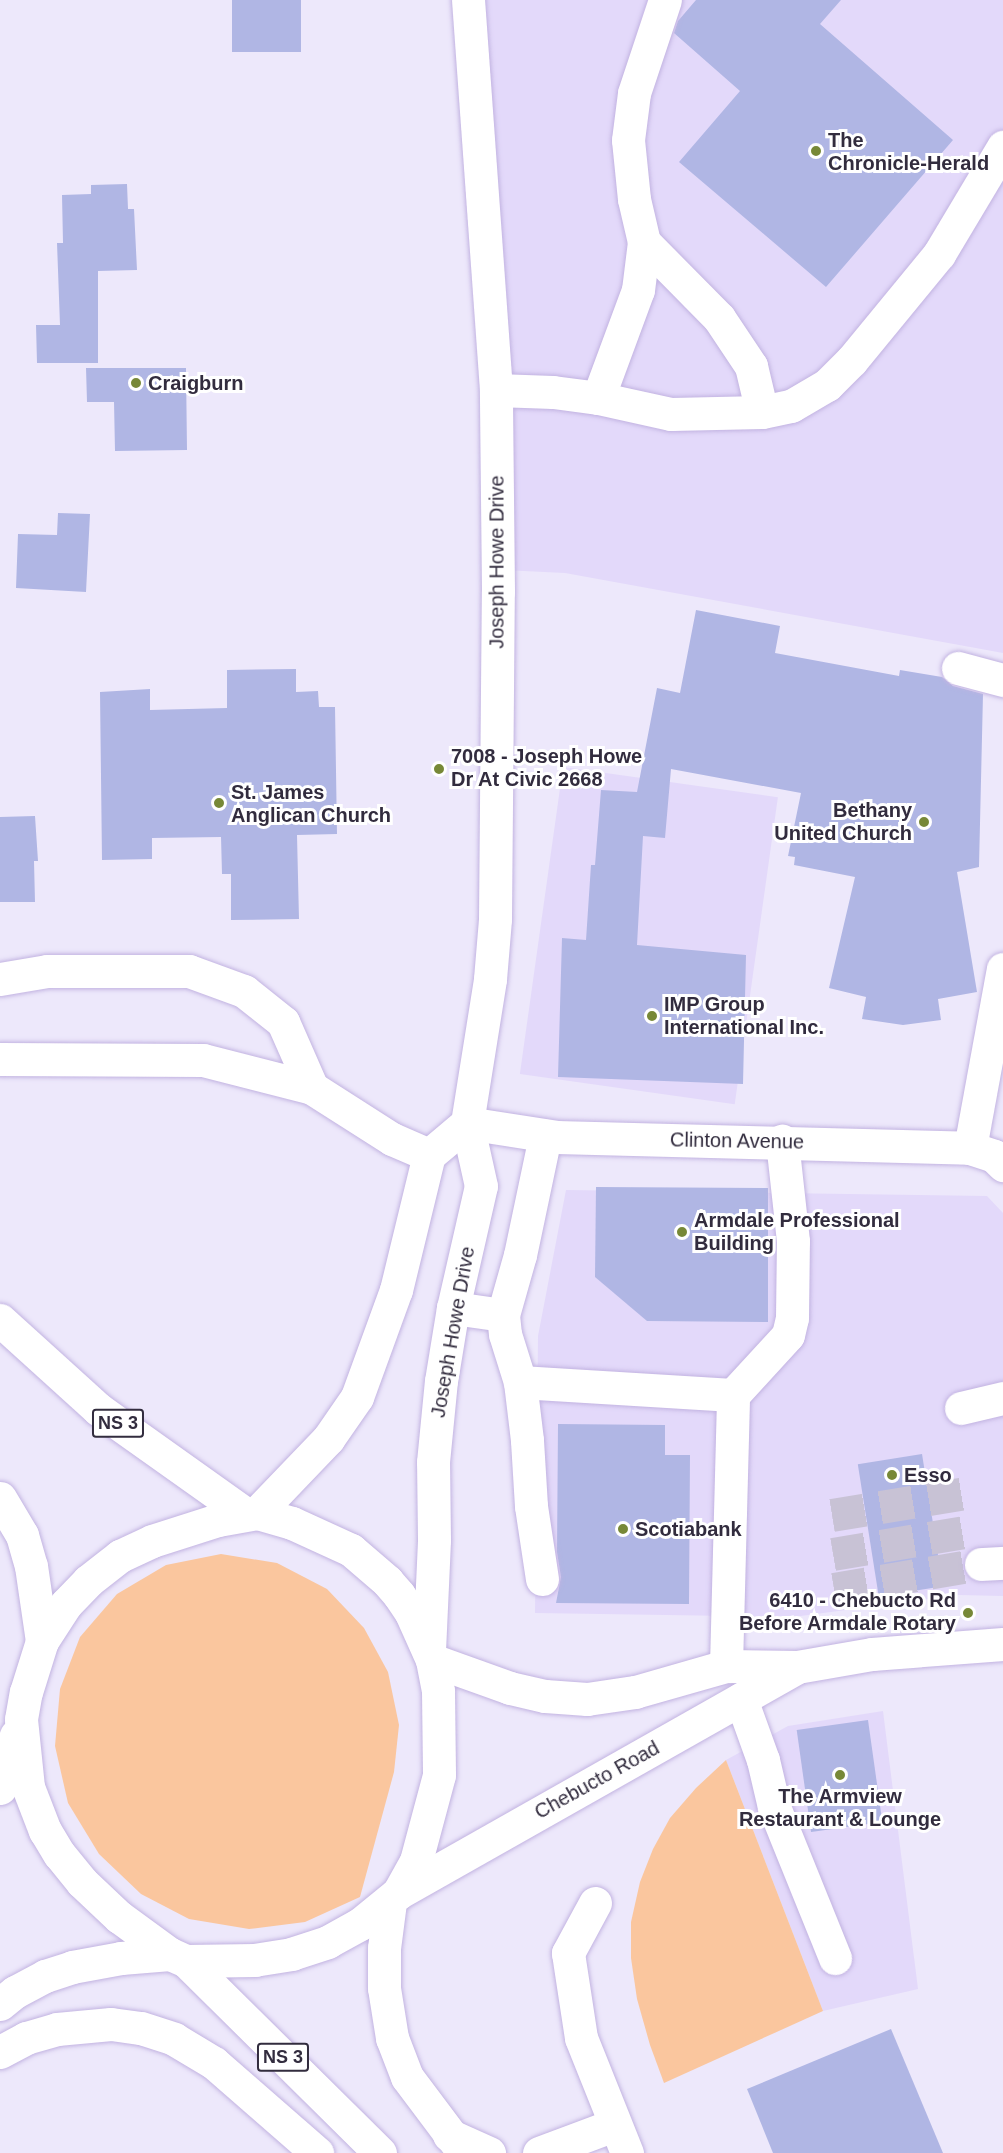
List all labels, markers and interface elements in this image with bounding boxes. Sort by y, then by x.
place label: The Chronicle-Herald [828,128,989,175]
marker: The Chronicle-Herald [809,144,823,158]
place label: Craigburn [148,371,244,395]
marker: Craigburn [129,376,143,390]
street label: Joseph Howe Drive [485,475,509,649]
place label: 7008 - Joseph Howe Dr At Civic 2668 [451,745,642,792]
marker: 7008 - Joseph Howe Dr At Civic 2668 [432,762,446,776]
place label: St. James Anglican Church [231,780,391,827]
marker: St. James Anglican Church [212,796,226,810]
place label: Bethany United Church [774,798,912,845]
marker: Bethany United Church [917,815,931,829]
place label: IMP Group International Inc. [664,993,824,1040]
marker: IMP Group International Inc. [645,1009,659,1023]
street label: Clinton Avenue [669,1128,805,1154]
place label: Armdale Professional Building [694,1208,900,1255]
marker: Armdale Professional Building [675,1225,689,1239]
street label: Joseph Howe Drive [426,1245,480,1419]
road number: NS 3 [91,1408,145,1438]
place label: Esso [904,1463,952,1487]
marker: Esso [885,1468,899,1482]
place label: Scotiabank [635,1517,742,1541]
marker: Scotiabank [616,1522,630,1536]
place label: 6410 - Chebucto Rd Before Armdale Rotary [738,1589,956,1636]
marker: 6410 - Chebucto Rd Before Armdale Rotary [961,1606,975,1620]
street label: Chebucto Road [530,1736,664,1824]
marker: The Armview Restaurant & Lounge [833,1768,847,1782]
place label: The Armview Restaurant & Lounge [739,1784,941,1831]
road number: NS 3 [256,2042,310,2072]

